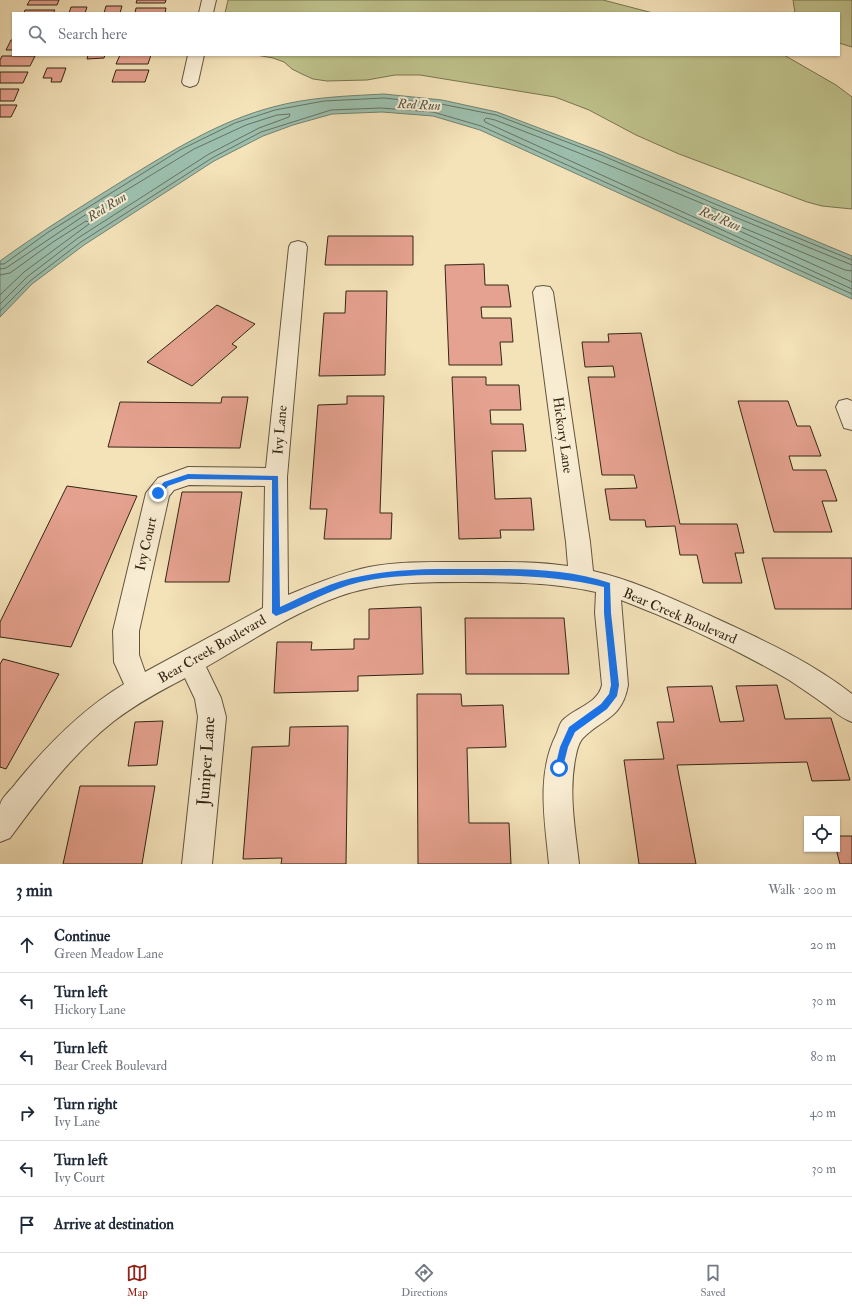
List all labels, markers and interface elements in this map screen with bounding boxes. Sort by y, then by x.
search box [12,12,840,56]
icon: search [26,23,48,45]
text: Search here [58,25,127,44]
water label: Red Run [396,96,441,114]
water label: Red Run [84,189,130,226]
water label: Red Run [696,203,743,235]
street label: Hickory Lane [548,396,577,475]
street label: Ivy Lane [269,404,292,456]
route end [149,484,167,502]
street label: Ivy Court [132,515,162,573]
street label: Bear Creek Boulevard [621,584,740,648]
street label: Bear Creek Boulevard [155,611,269,687]
street label: Juniper Lane [192,716,221,807]
route start [550,759,568,777]
map controls [804,816,840,852]
button: locate [804,816,840,852]
text: 3 min [16,880,53,901]
text: Walk · 200 m [768,882,836,898]
text: Continue [54,927,110,946]
icon: ahead [16,934,38,956]
text: 20 m [810,937,836,953]
text: Green Meadow Lane [54,946,163,962]
text: Turn left [54,983,108,1002]
icon: left [16,990,38,1012]
text: 30 m [812,993,836,1009]
text: Hickory Lane [54,1002,126,1018]
text: Turn left [54,1039,108,1058]
icon: left [16,1046,38,1068]
text: 80 m [810,1049,836,1065]
text: Bear Creek Boulevard [54,1058,167,1074]
text: Turn right [54,1095,117,1114]
icon: right [16,1102,38,1124]
text: 40 m [810,1105,836,1121]
text: Ivy Lane [54,1114,100,1130]
text: Turn left [54,1151,108,1170]
icon: left [16,1158,38,1180]
text: 30 m [812,1161,836,1177]
text: Ivy Court [54,1170,105,1186]
icon: arrive [16,1214,38,1236]
text: Arrive at destination [54,1215,174,1234]
tab: Map [126,1262,148,1299]
tab: Directions [401,1262,448,1299]
tab: Saved [700,1262,726,1299]

